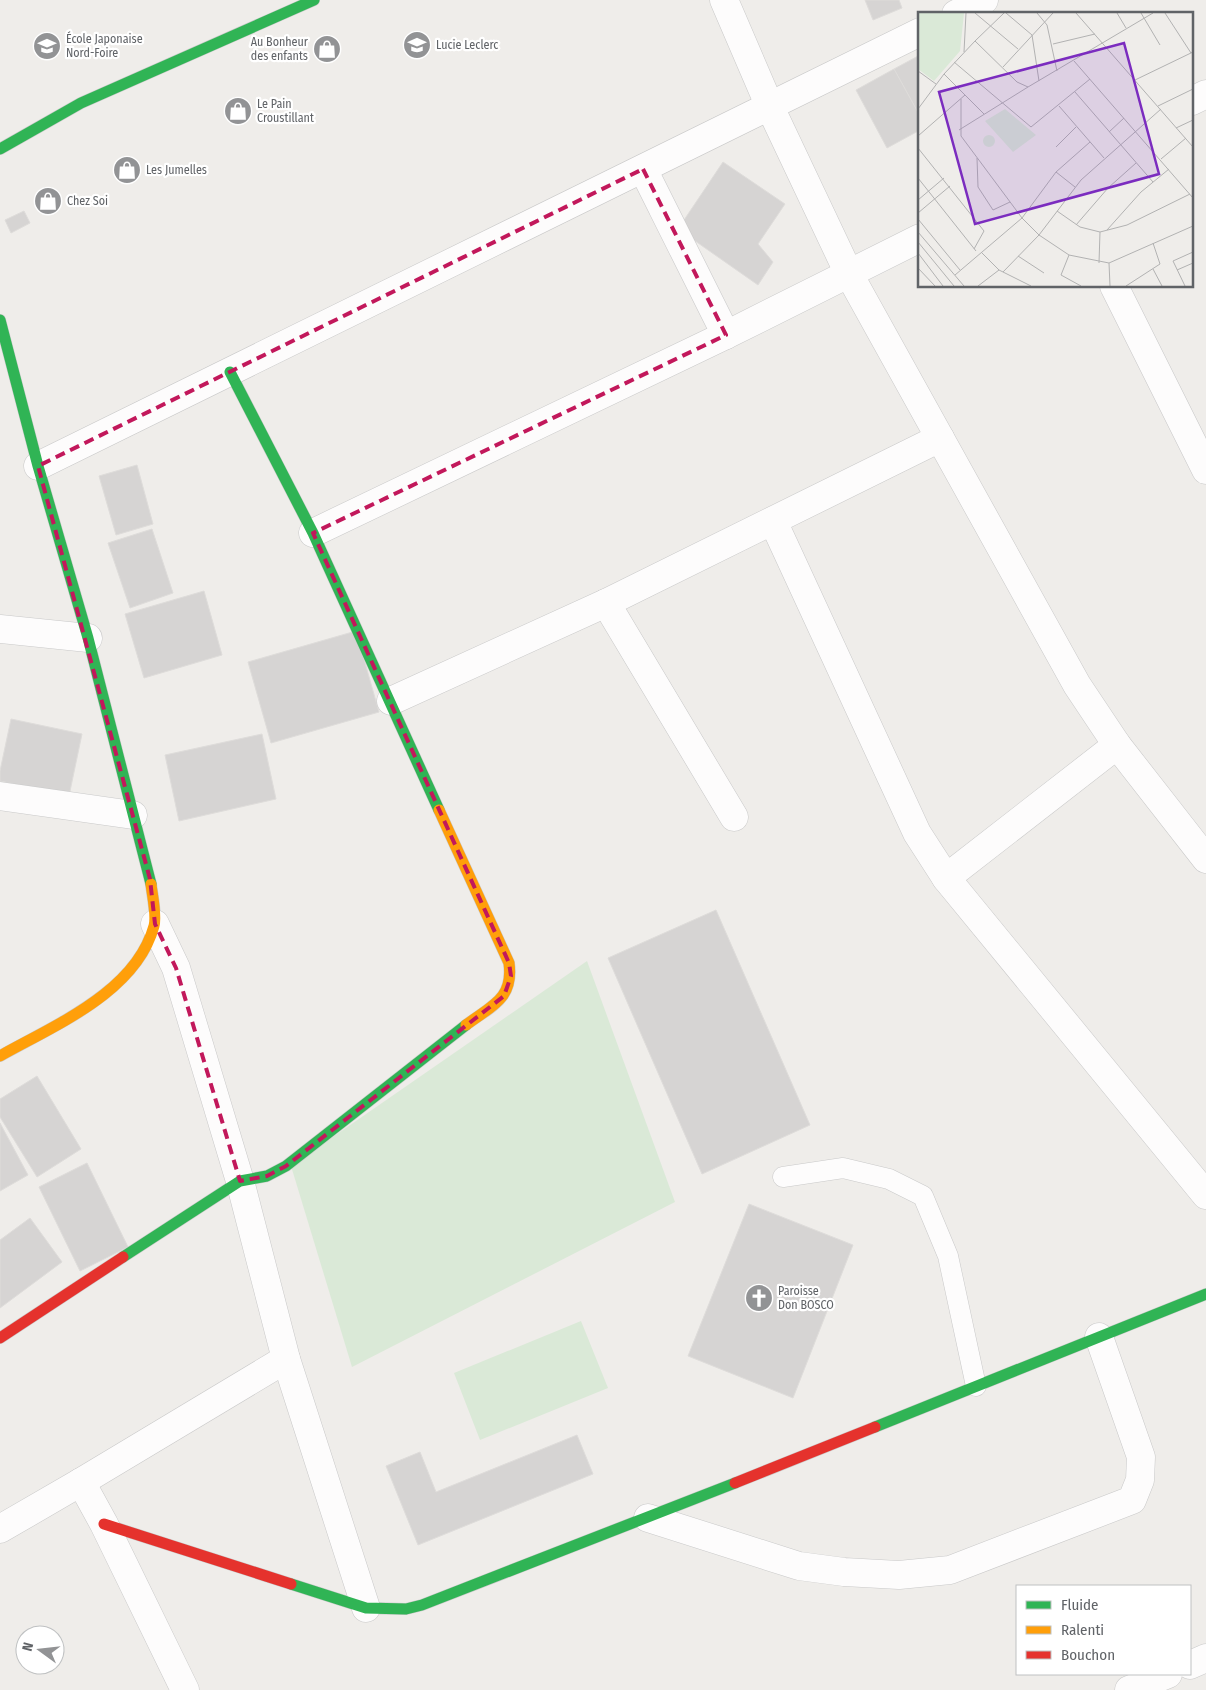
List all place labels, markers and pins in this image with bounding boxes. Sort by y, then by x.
school or university icon: Lucie Leclerc [402,30,432,60]
school or university icon: École Japonaise Nord-Foire [32,31,62,61]
place label: École Japonaise Nord-Foire [66,31,143,60]
shop icon: Au Bonheur des enfants [312,34,342,64]
place label: Au Bonheur des enfants [251,35,309,63]
place label: Lucie Leclerc [436,38,498,52]
shop icon: Le Pain Croustillant [223,96,253,126]
place label: Le Pain Croustillant [257,97,314,125]
shop icon: Les Jumelles [112,155,142,185]
place label: Les Jumelles [146,163,207,177]
shop icon: Chez Soi [33,186,63,216]
place label: Chez Soi [67,194,108,208]
church icon: Paroisse Don BOSCO [744,1283,774,1313]
place label: Paroisse Don BOSCO [778,1284,834,1312]

